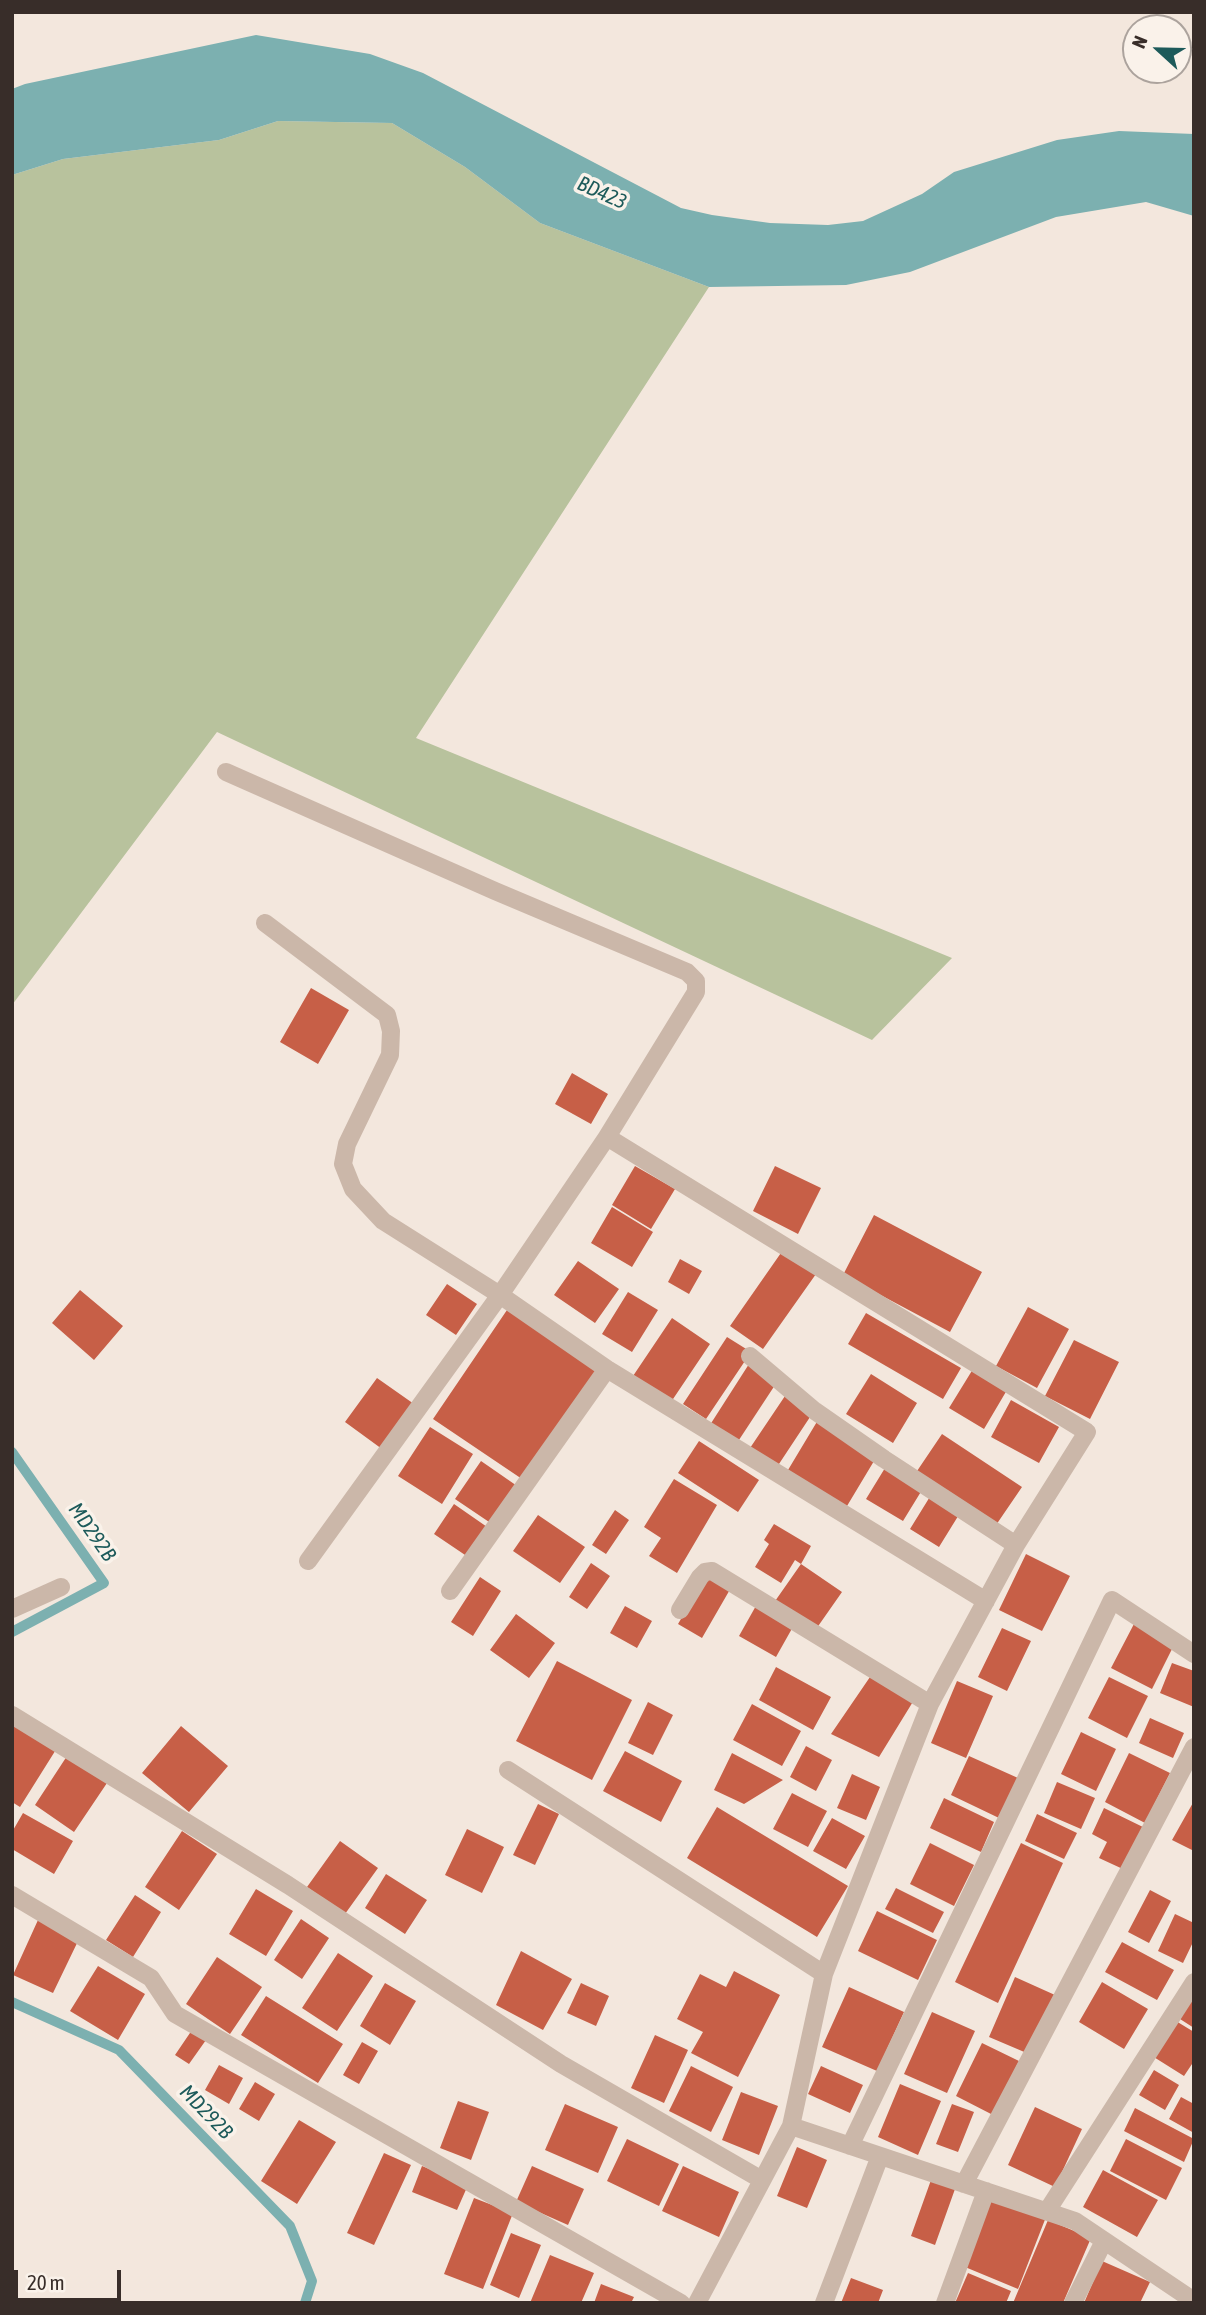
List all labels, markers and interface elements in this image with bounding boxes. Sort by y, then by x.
north arrow [1122,14,1192,84]
text: N [1127,33,1152,51]
water label: BD423 [573,171,631,215]
water label: MD292B [63,1498,121,1566]
water label: MD292B [174,2080,238,2144]
scale bar [18,2256,124,2300]
text: 20 m [27,2270,65,2294]

